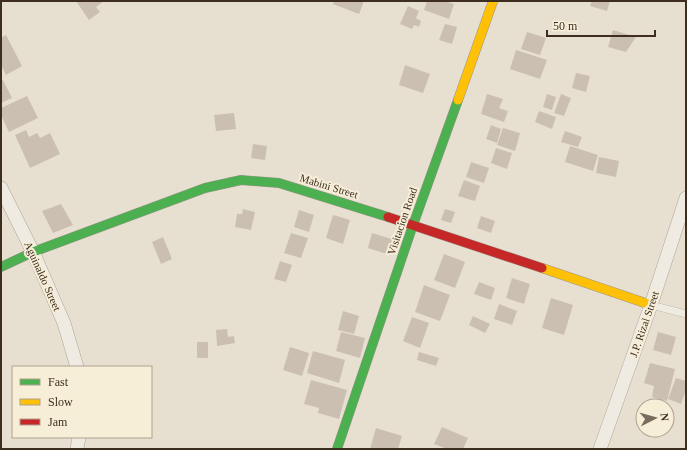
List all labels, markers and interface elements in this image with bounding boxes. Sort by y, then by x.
scale bar [547,12,655,38]
text: 50 m [553,19,578,33]
street label: Mabini Street [298,171,360,201]
street label: Visitacion Road [385,185,419,256]
street label: Aguinaldo Street [22,239,64,313]
street label: J.P. Rizal Street [627,289,661,359]
legend [12,366,152,438]
text: Fast [48,375,69,389]
text: Slow [48,395,73,409]
north arrow [635,398,675,438]
text: N [659,412,671,422]
text: Jam [48,415,68,429]

